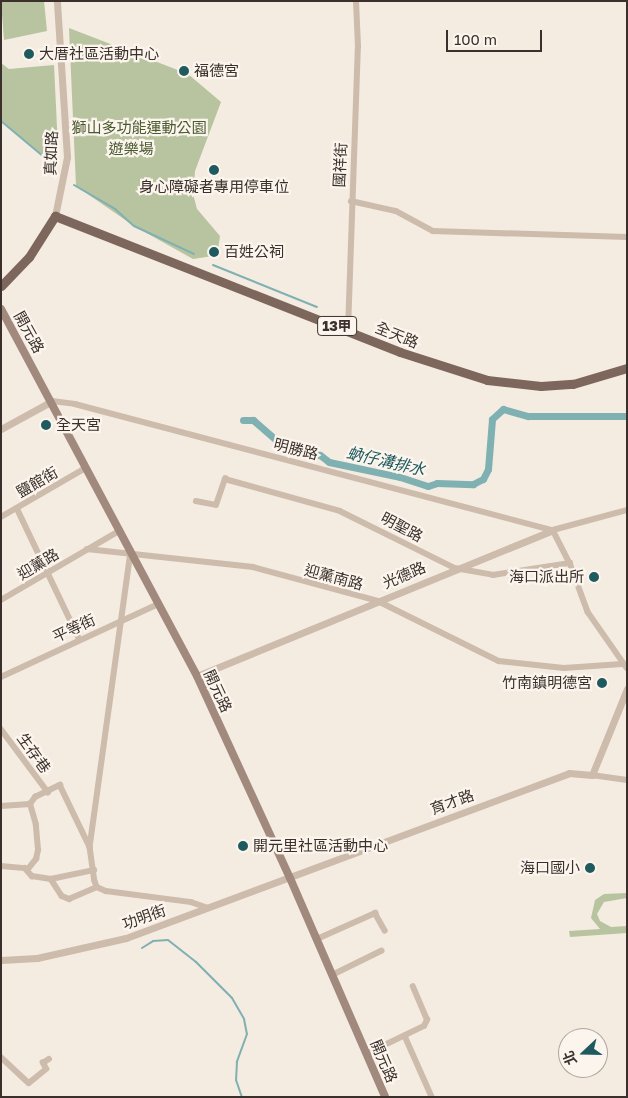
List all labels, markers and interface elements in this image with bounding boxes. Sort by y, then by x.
scale bar [448,20,544,52]
text: 100 m [454,30,497,48]
place label: 大厝社區活動中心 [39,45,159,63]
marker: 大厝社區活動中心 [23,48,35,60]
place label: 福德宮 [194,62,239,80]
marker: 福德宮 [178,65,190,77]
park label: 獅山多功能運動公園 [72,119,206,137]
street label: 真如路 [41,130,61,176]
park label: 遊樂場 [109,140,153,158]
street label: 國祥街 [330,142,350,188]
marker: 身心障礙者專用停車位 [208,164,220,176]
place label: 身心障礙者專用停車位 [139,178,289,196]
place label: 百姓公祠 [224,243,284,261]
marker: 百姓公祠 [208,246,220,258]
street label: 開元路 [10,308,48,356]
road number: 13甲 [317,314,357,338]
street label: 全天路 [373,318,421,352]
place label: 全天宮 [56,416,101,434]
marker: 全天宮 [40,419,52,431]
street label: 明勝路 [272,435,320,463]
water label: 蚋仔溝排水 [345,443,427,479]
street label: 鹽館街 [13,463,61,501]
street label: 明聖路 [378,508,426,546]
street label: 迎薰路 [14,545,62,583]
street label: 光德路 [380,558,428,592]
street label: 迎薰南路 [303,561,365,593]
place label: 海口派出所 [509,568,584,586]
marker: 海口派出所 [588,571,600,583]
street label: 平等街 [50,610,98,646]
street label: 開元路 [200,667,236,715]
place label: 竹南鎮明德宮 [502,674,592,692]
marker: 竹南鎮明德宮 [596,677,608,689]
street label: 生存巷 [13,730,55,776]
street label: 育才路 [428,786,476,818]
place label: 開元里社區活動中心 [253,837,388,855]
marker: 開元里社區活動中心 [237,840,249,852]
place label: 海口國小 [520,859,580,877]
marker: 海口國小 [584,862,596,874]
street label: 功明街 [120,901,168,933]
north arrow [558,1028,608,1078]
street label: 開元路 [367,1037,401,1085]
text: 北 [559,1049,580,1068]

